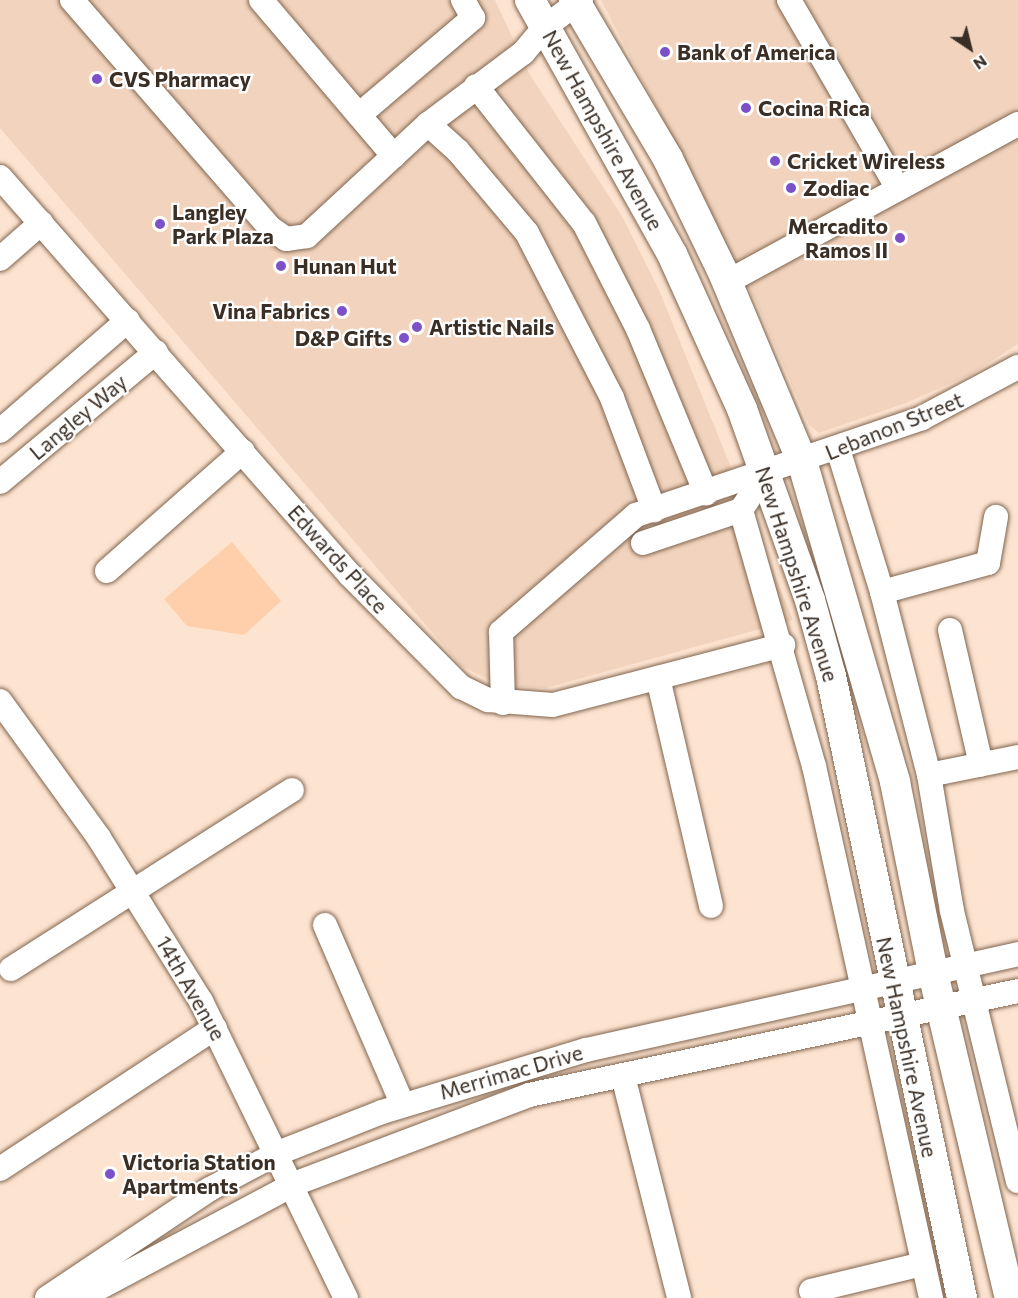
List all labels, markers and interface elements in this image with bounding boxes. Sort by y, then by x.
north arrow [940,18,1000,78]
street label: New Hampshire Avenue [537,26,669,234]
place label: Bank of America [677,39,835,65]
marker: Bank of America [658,45,672,59]
text: N [970,52,991,74]
place label: CVS Pharmacy [109,66,251,92]
marker: CVS Pharmacy [90,72,104,86]
place label: Cocina Rica [758,95,870,121]
marker: Cocina Rica [739,101,753,115]
place label: Cricket Wireless [787,148,945,174]
marker: Cricket Wireless [768,154,782,168]
place label: Zodiac [803,175,869,201]
marker: Zodiac [784,181,798,195]
place label: Langley Park Plaza [172,199,274,249]
place label: Mercadito Ramos II [788,213,888,263]
marker: Langley Park Plaza [153,217,167,231]
marker: Mercadito Ramos II [893,231,907,245]
place label: Hunan Hut [293,253,397,279]
marker: Hunan Hut [274,259,288,273]
place label: Vina Fabrics [212,298,330,324]
marker: Vina Fabrics [335,304,349,318]
place label: Artistic Nails [429,314,554,340]
marker: Artistic Nails [410,320,424,334]
place label: D&P Gifts [295,325,392,351]
marker: D&P Gifts [397,331,411,345]
street label: Langley Way [24,369,132,465]
street label: Lebanon Street [821,387,967,465]
street label: New Hampshire Avenue [750,463,844,685]
street label: Edwards Place [283,500,393,618]
street label: 14th Avenue [151,931,231,1045]
street label: New Hampshire Avenue [871,934,943,1160]
street label: Merrimac Drive [437,1040,585,1104]
place label: Victoria Station Apartments [122,1149,276,1199]
marker: Victoria Station Apartments [103,1167,117,1181]

